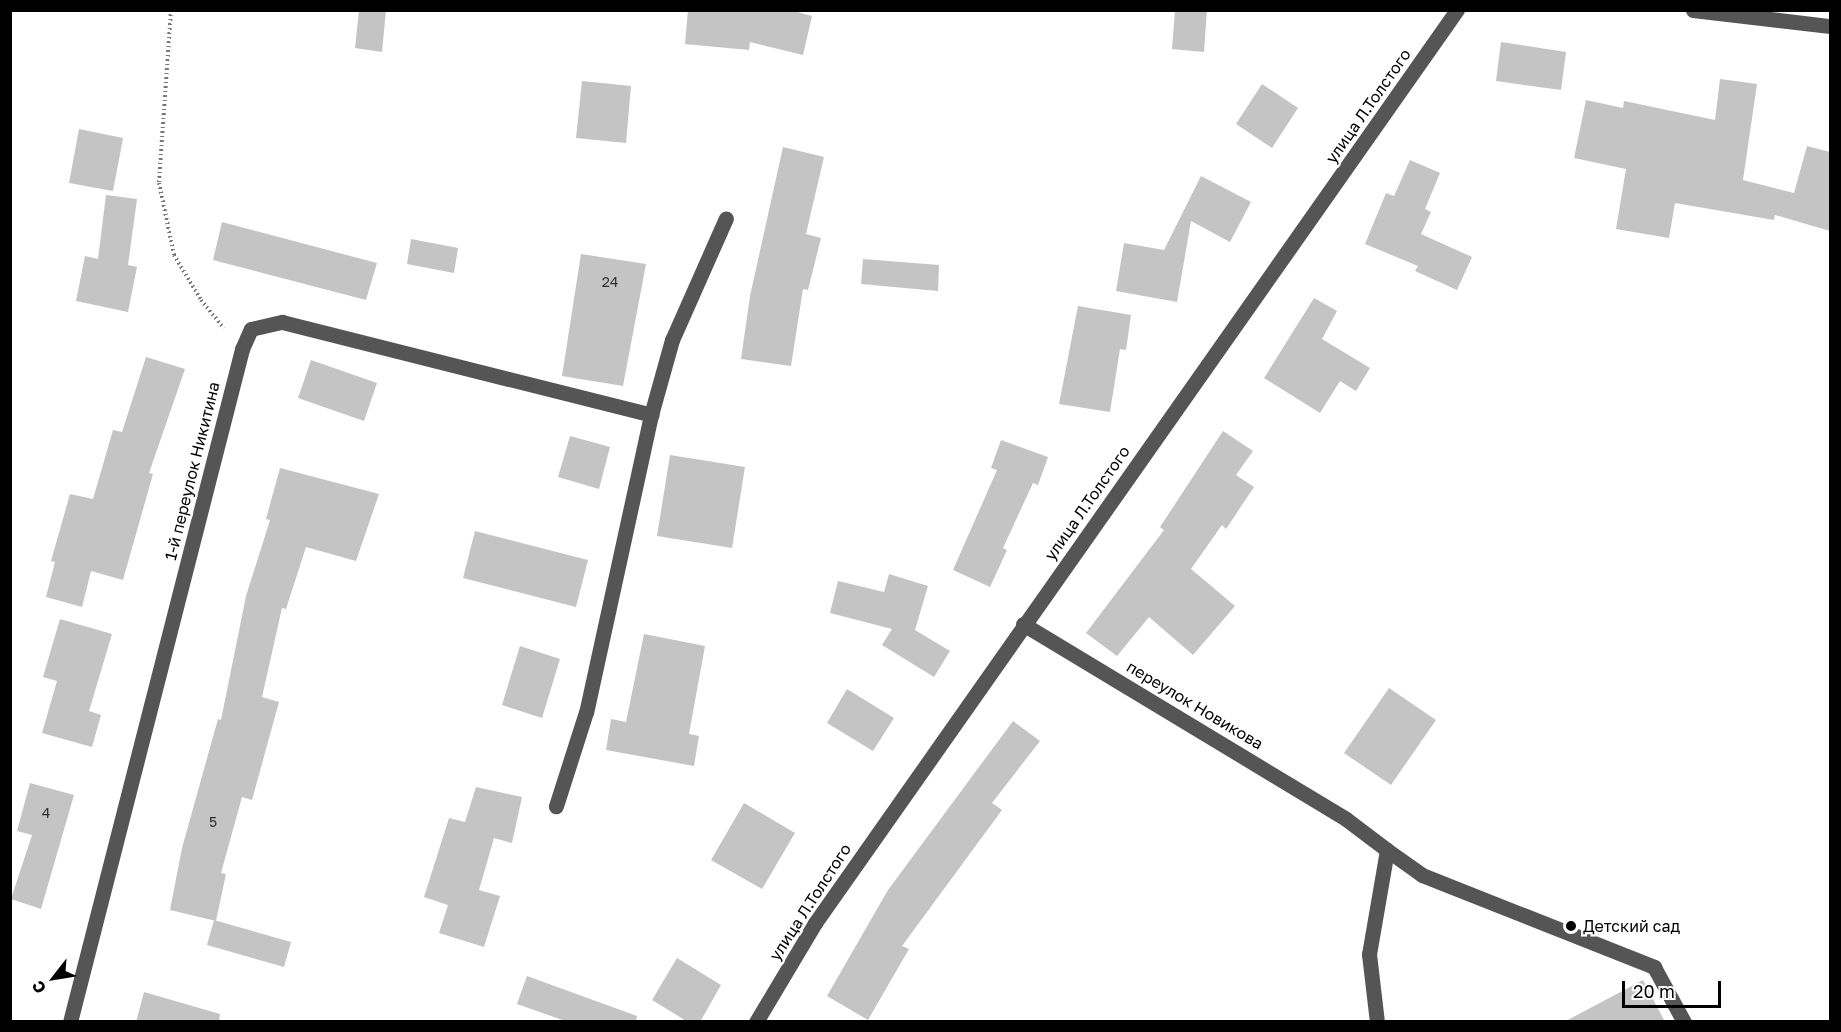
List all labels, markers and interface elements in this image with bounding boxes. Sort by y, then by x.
street label: улица Л.Толстого [1321,45,1415,167]
house number: 24 [602,274,618,290]
street label: 1-й переулок Никитина [161,380,223,562]
street label: улица Л.Толстого [1040,442,1134,564]
street label: переулок Новикова [1123,657,1267,753]
house number: 4 [42,805,50,821]
house number: 5 [209,814,217,830]
street label: улица Л.Толстого [765,840,855,964]
place label: Детский сад [1583,916,1680,936]
marker: Детский сад [1564,919,1578,933]
north arrow [24,948,84,1008]
scale bar [1625,969,1724,1007]
text: С [27,977,50,997]
text: 20 m [1633,980,1675,1002]

